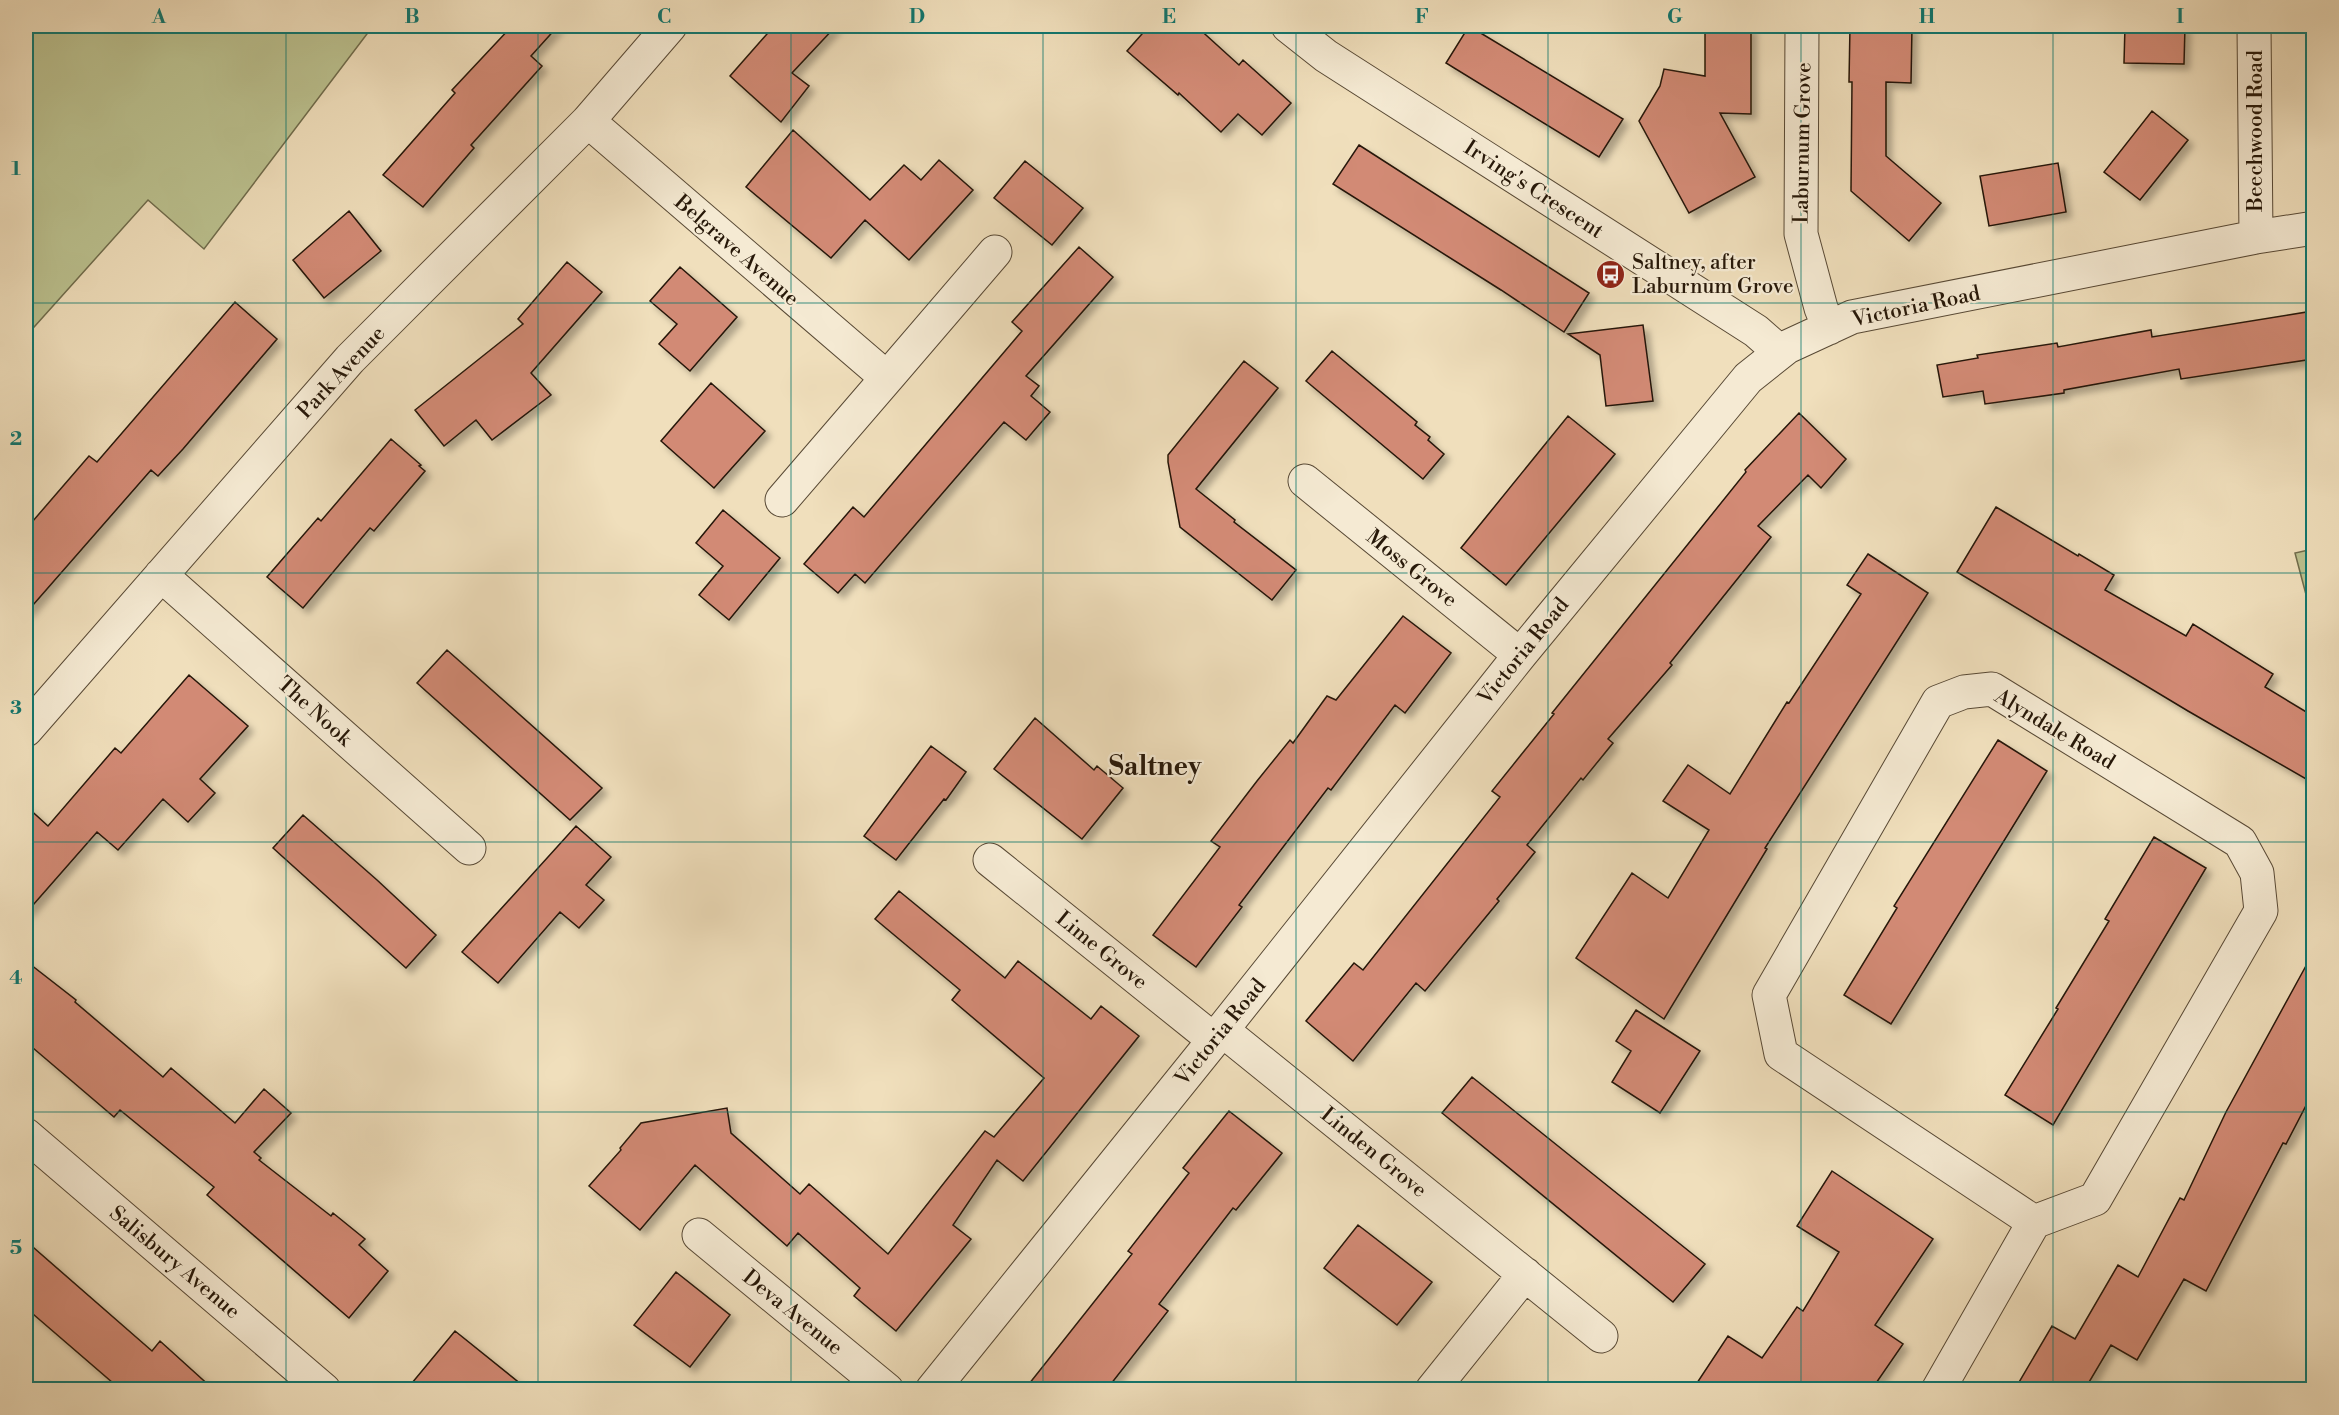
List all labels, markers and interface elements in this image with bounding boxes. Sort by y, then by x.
text: A [151,5,167,30]
text: B [404,5,420,30]
text: C [657,5,671,30]
text: D [909,5,925,30]
text: E [1162,5,1176,30]
text: F [1415,5,1429,30]
text: G [1667,5,1683,30]
text: H [1919,5,1936,30]
text: I [2176,5,2184,30]
street label: Beechwood Road [2243,50,2269,213]
street label: Laburnum Grove [1789,62,1817,224]
street label: Irving's Crescent [1459,135,1609,245]
text: 1 [11,157,21,182]
street label: Belgrave Avenue [668,189,804,312]
place label: Saltney, after Laburnum Grove [1632,250,1794,300]
bus stop icon: Saltney, after Laburnum Grove [1595,258,1627,290]
street label: Victoria Road [1849,281,1983,333]
street label: Park Avenue [292,321,391,424]
text: 2 [10,427,22,452]
street label: Moss Grove [1361,524,1462,613]
street label: Victoria Road [1472,593,1575,711]
street label: The Nook [272,671,358,753]
street label: Alyndale Road [1989,683,2119,776]
text: 3 [10,696,22,721]
district label: Saltney [1108,750,1202,784]
street label: Lime Grove [1050,906,1153,996]
text: 4 [9,966,23,991]
street label: Victoria Road [1169,974,1272,1092]
street label: Linden Grove [1315,1102,1432,1204]
street label: Salisbury Avenue [104,1201,245,1325]
text: 5 [10,1236,22,1261]
street label: Deva Avenue [737,1264,848,1361]

